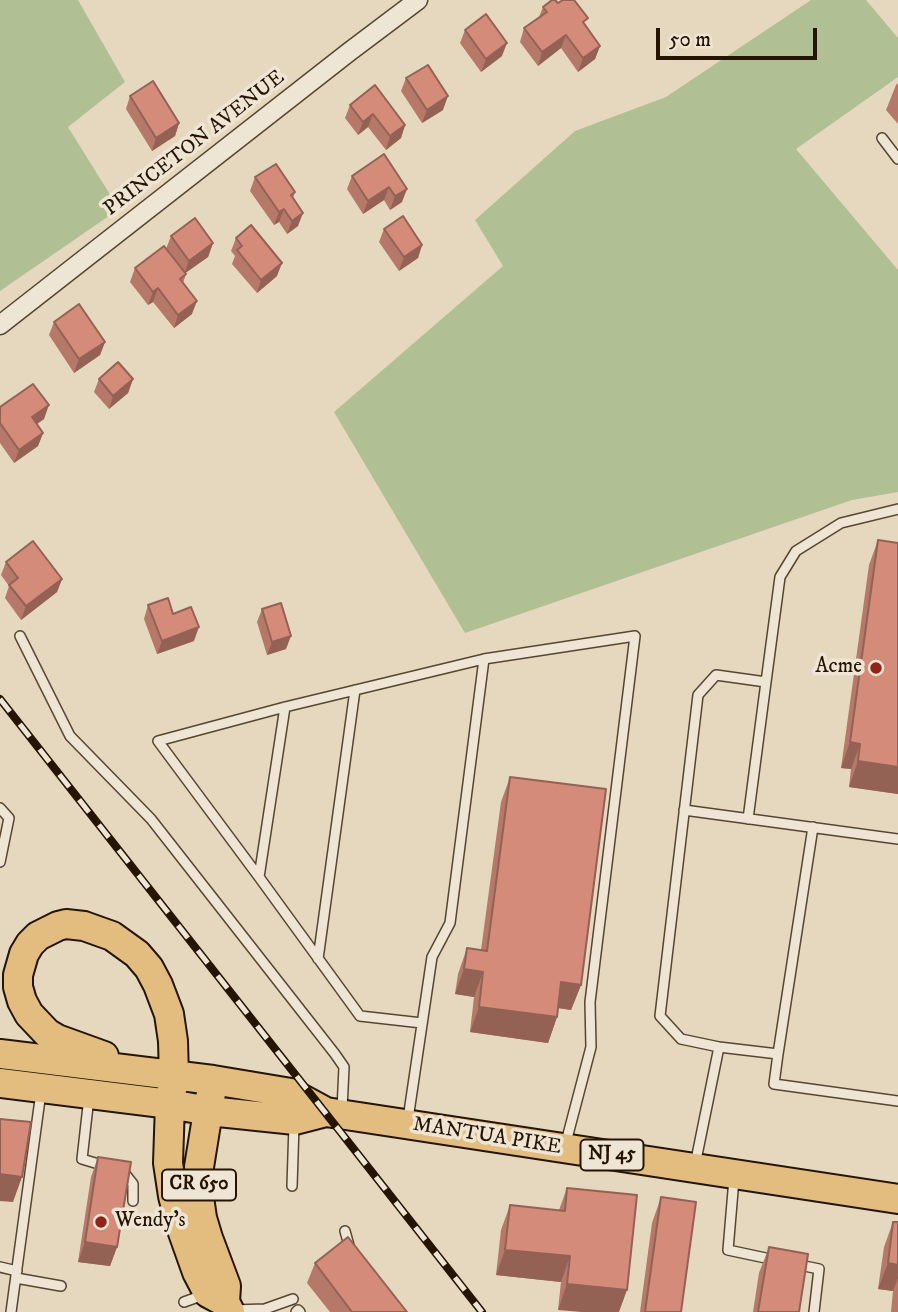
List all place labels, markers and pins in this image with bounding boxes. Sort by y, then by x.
place label: Acme [815,655,862,681]
marker: Acme [868,660,884,676]
place label: Wendy's [115,1209,186,1235]
marker: Wendy's [93,1214,109,1230]

